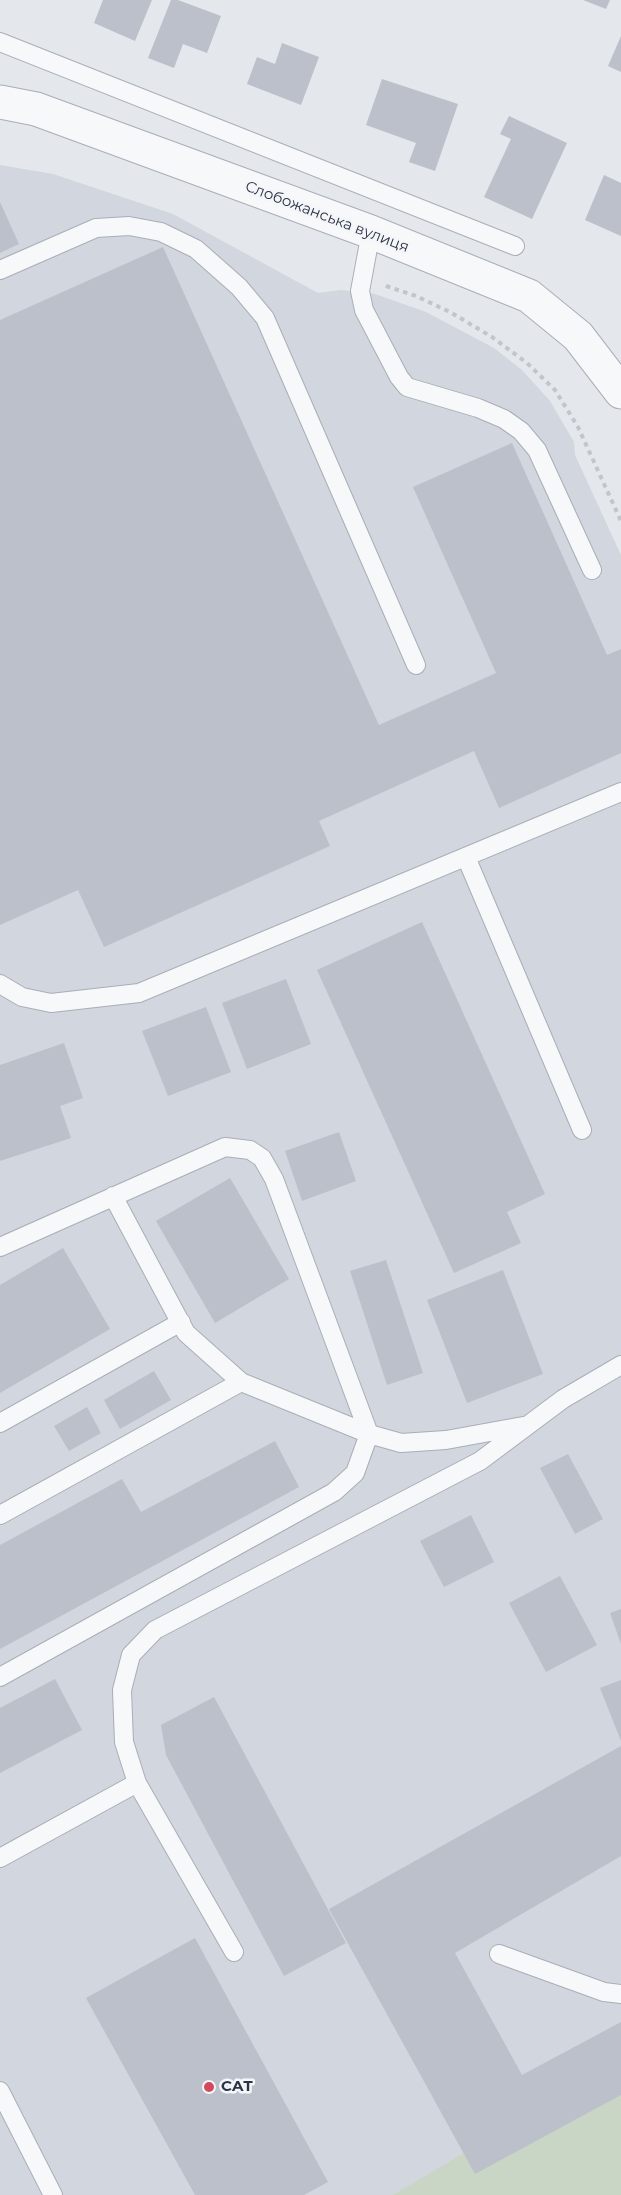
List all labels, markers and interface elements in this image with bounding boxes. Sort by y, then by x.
street label: Слобожанська вулиця [243,177,411,257]
place label: САТ [221,2078,253,2096]
marker: САТ [202,2080,216,2094]

